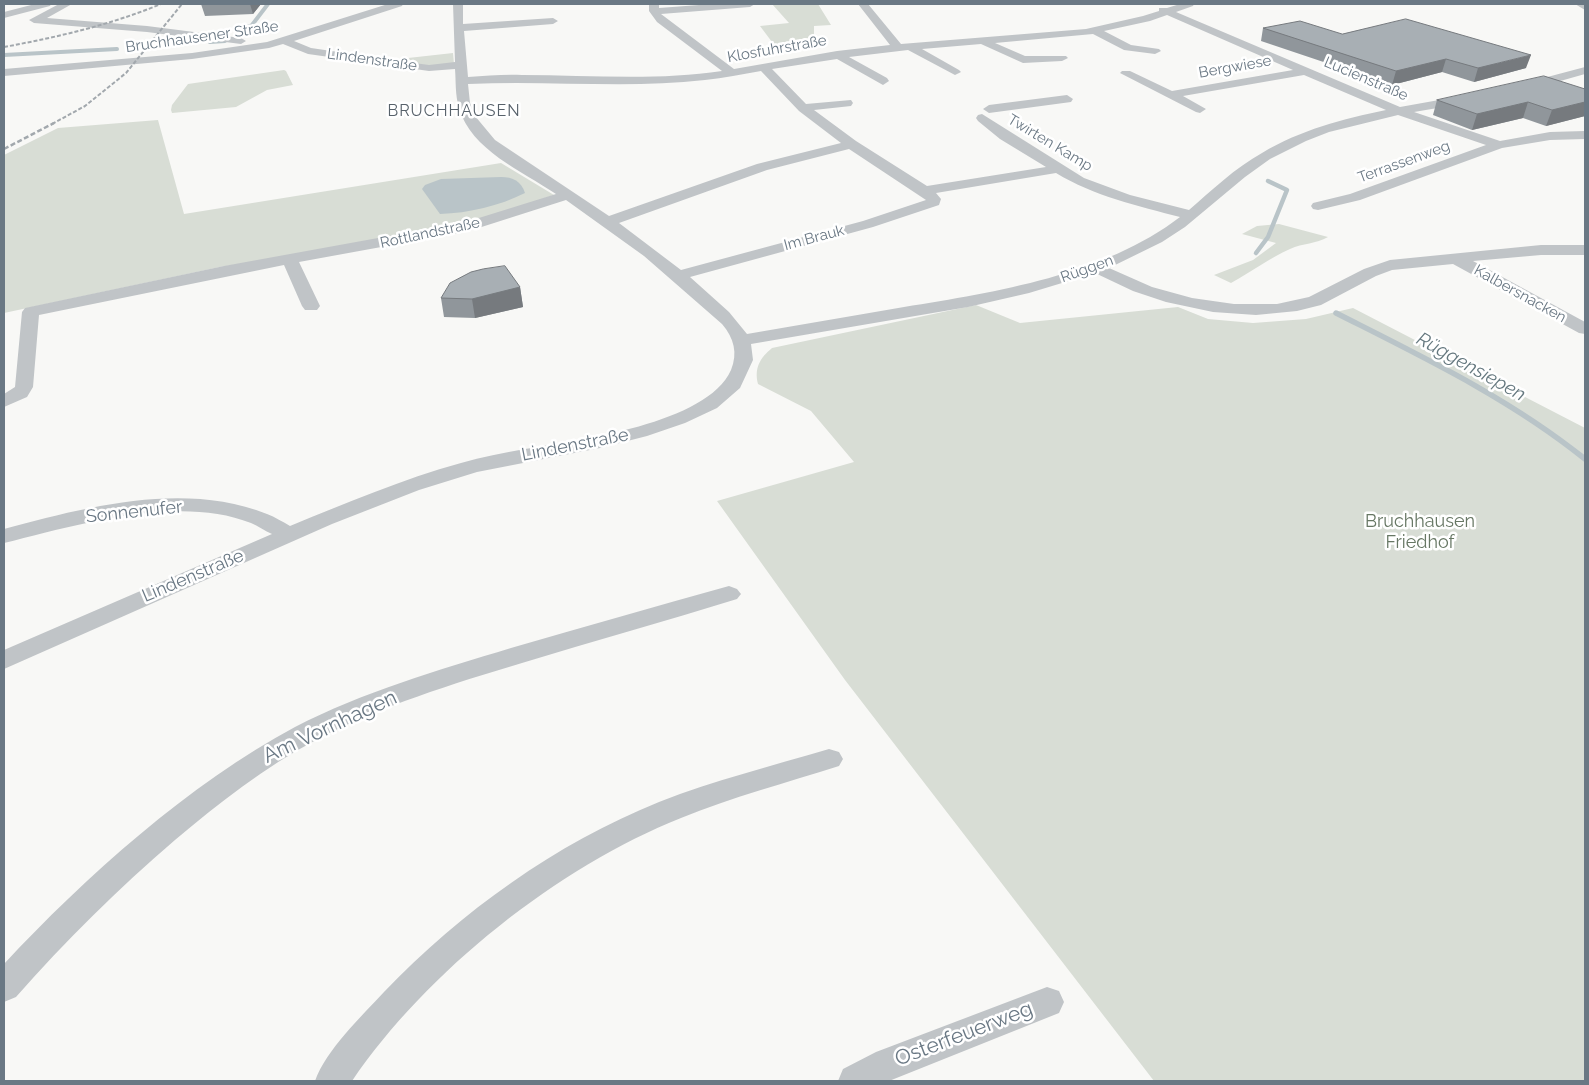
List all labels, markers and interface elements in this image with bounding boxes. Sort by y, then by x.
street label: Bruchhausener Straße [124,17,280,57]
street label: Klosfuhrstraße [726,31,828,67]
street label: Lindenstraße [326,45,418,75]
street label: Bergwiese [1197,52,1273,82]
street label: Lucienstraße [1321,53,1411,105]
district label: BRUCHHAUSEN [386,101,522,121]
street label: Twirten Kamp [1004,111,1096,175]
street label: Terrassenweg [1355,137,1453,187]
street label: Rottlandstraße [378,214,482,252]
street label: Im Brauk [782,221,846,255]
street label: Rüggen [1058,251,1116,287]
street label: Kalbersnacken [1471,261,1569,327]
water label: Rüggensiepen [1413,328,1529,406]
street label: Lindenstraße [520,424,630,466]
street label: Sonnenufer [85,496,183,528]
park label: Bruchhausen Friedhof [1365,511,1475,554]
street label: Lindenstraße [139,545,247,607]
street label: Am Vornhagen [259,685,401,769]
street label: Osterfeuerweg [892,996,1036,1072]

